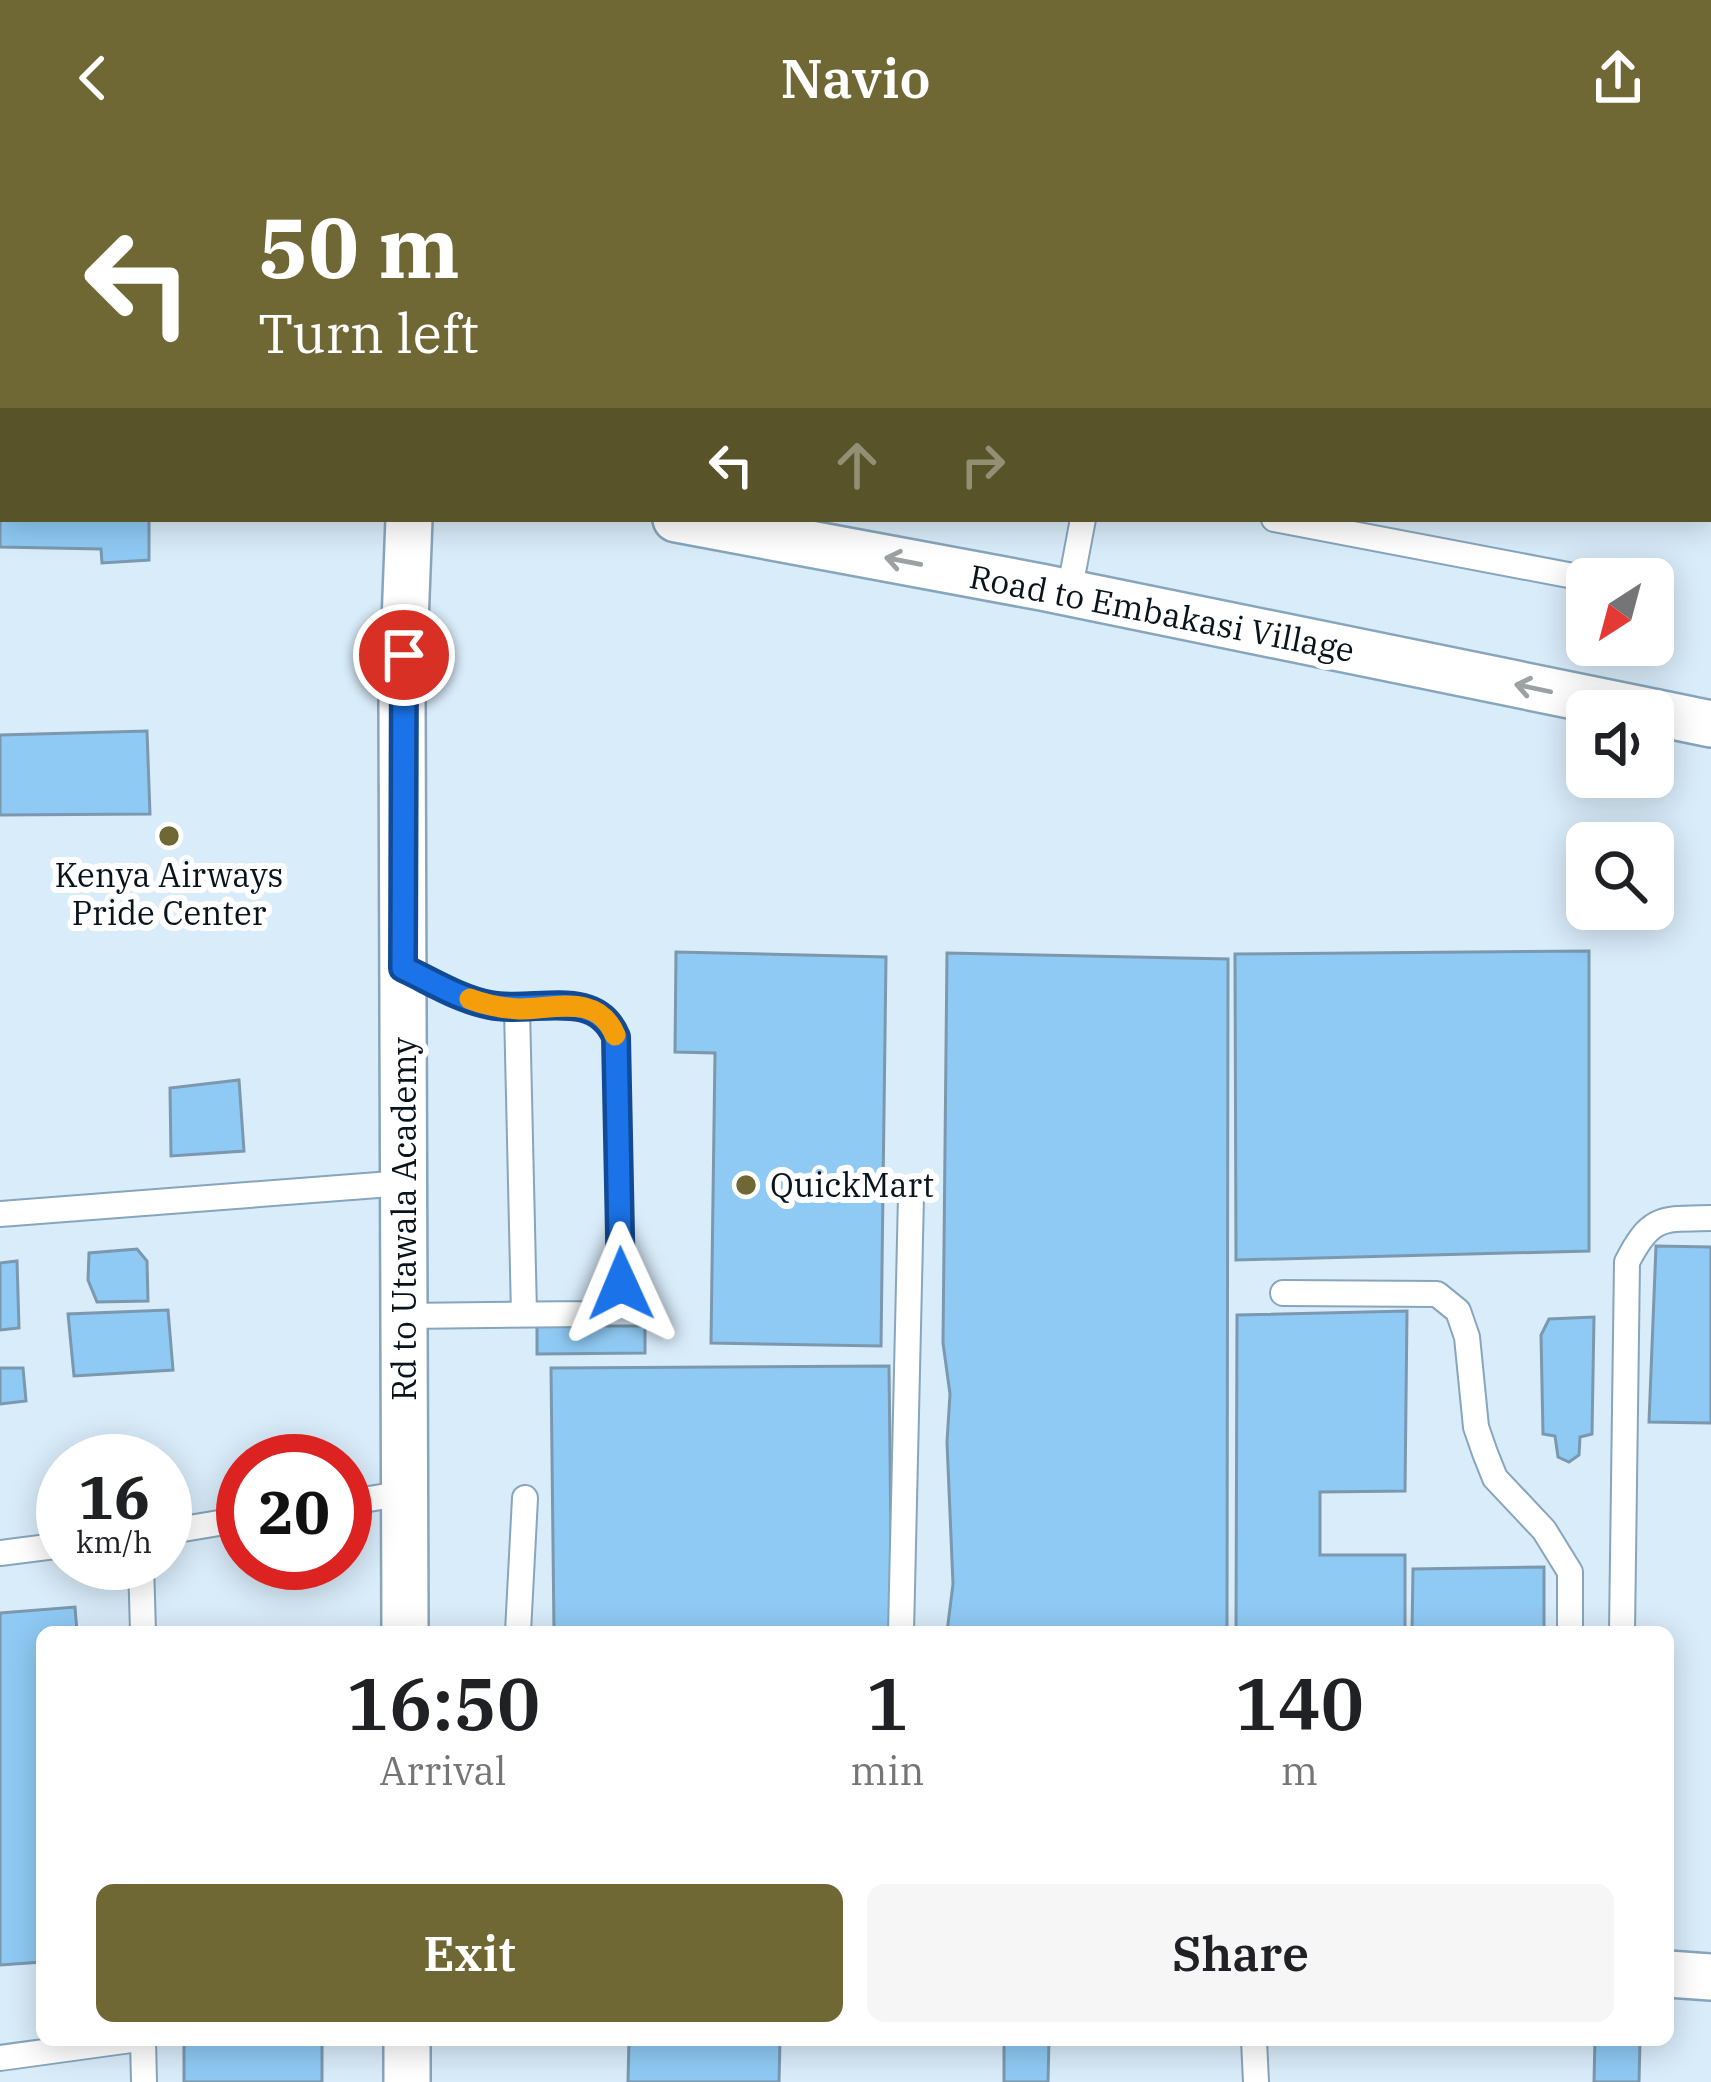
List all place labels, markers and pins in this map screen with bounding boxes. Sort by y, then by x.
pin [353,604,455,706]
marker: Kenya Airways Pride Center [156,823,182,849]
place label: Kenya Airways Pride Center [55,853,283,934]
place label: QuickMart [770,1163,934,1206]
marker: QuickMart [733,1172,759,1198]

